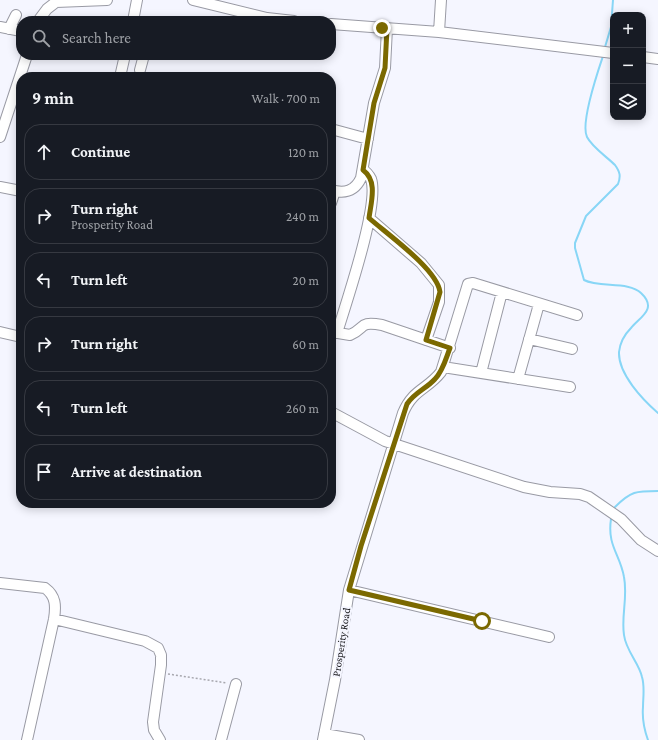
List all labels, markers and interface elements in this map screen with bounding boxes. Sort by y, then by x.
map controls [610,12,646,120]
button: + [610,12,646,48]
search box [16,16,336,60]
route end [373,19,391,37]
icon: search [30,27,52,49]
text: Search here [62,30,131,46]
button: − [610,48,646,84]
button: layers [610,84,646,120]
text: 9 min [32,89,74,108]
text: Walk · 700 m [252,91,320,106]
icon: ahead [33,141,55,163]
text: Continue [71,144,130,160]
text: 120 m [288,145,319,160]
text: Turn right [71,201,138,217]
icon: right [33,205,55,227]
text: 240 m [286,209,319,224]
text: Prosperity Road [71,217,153,232]
icon: left [33,269,55,291]
text: Turn left [71,272,127,288]
text: 20 m [293,273,319,288]
icon: right [33,333,55,355]
text: Turn right [71,336,138,352]
text: 60 m [292,337,319,352]
icon: left [33,397,55,419]
text: Turn left [71,400,127,416]
text: 260 m [286,401,319,416]
icon: arrive [33,461,55,483]
text: Arrive at destination [71,464,202,480]
street label: Prosperity Road [330,607,353,677]
route start [473,612,491,630]

